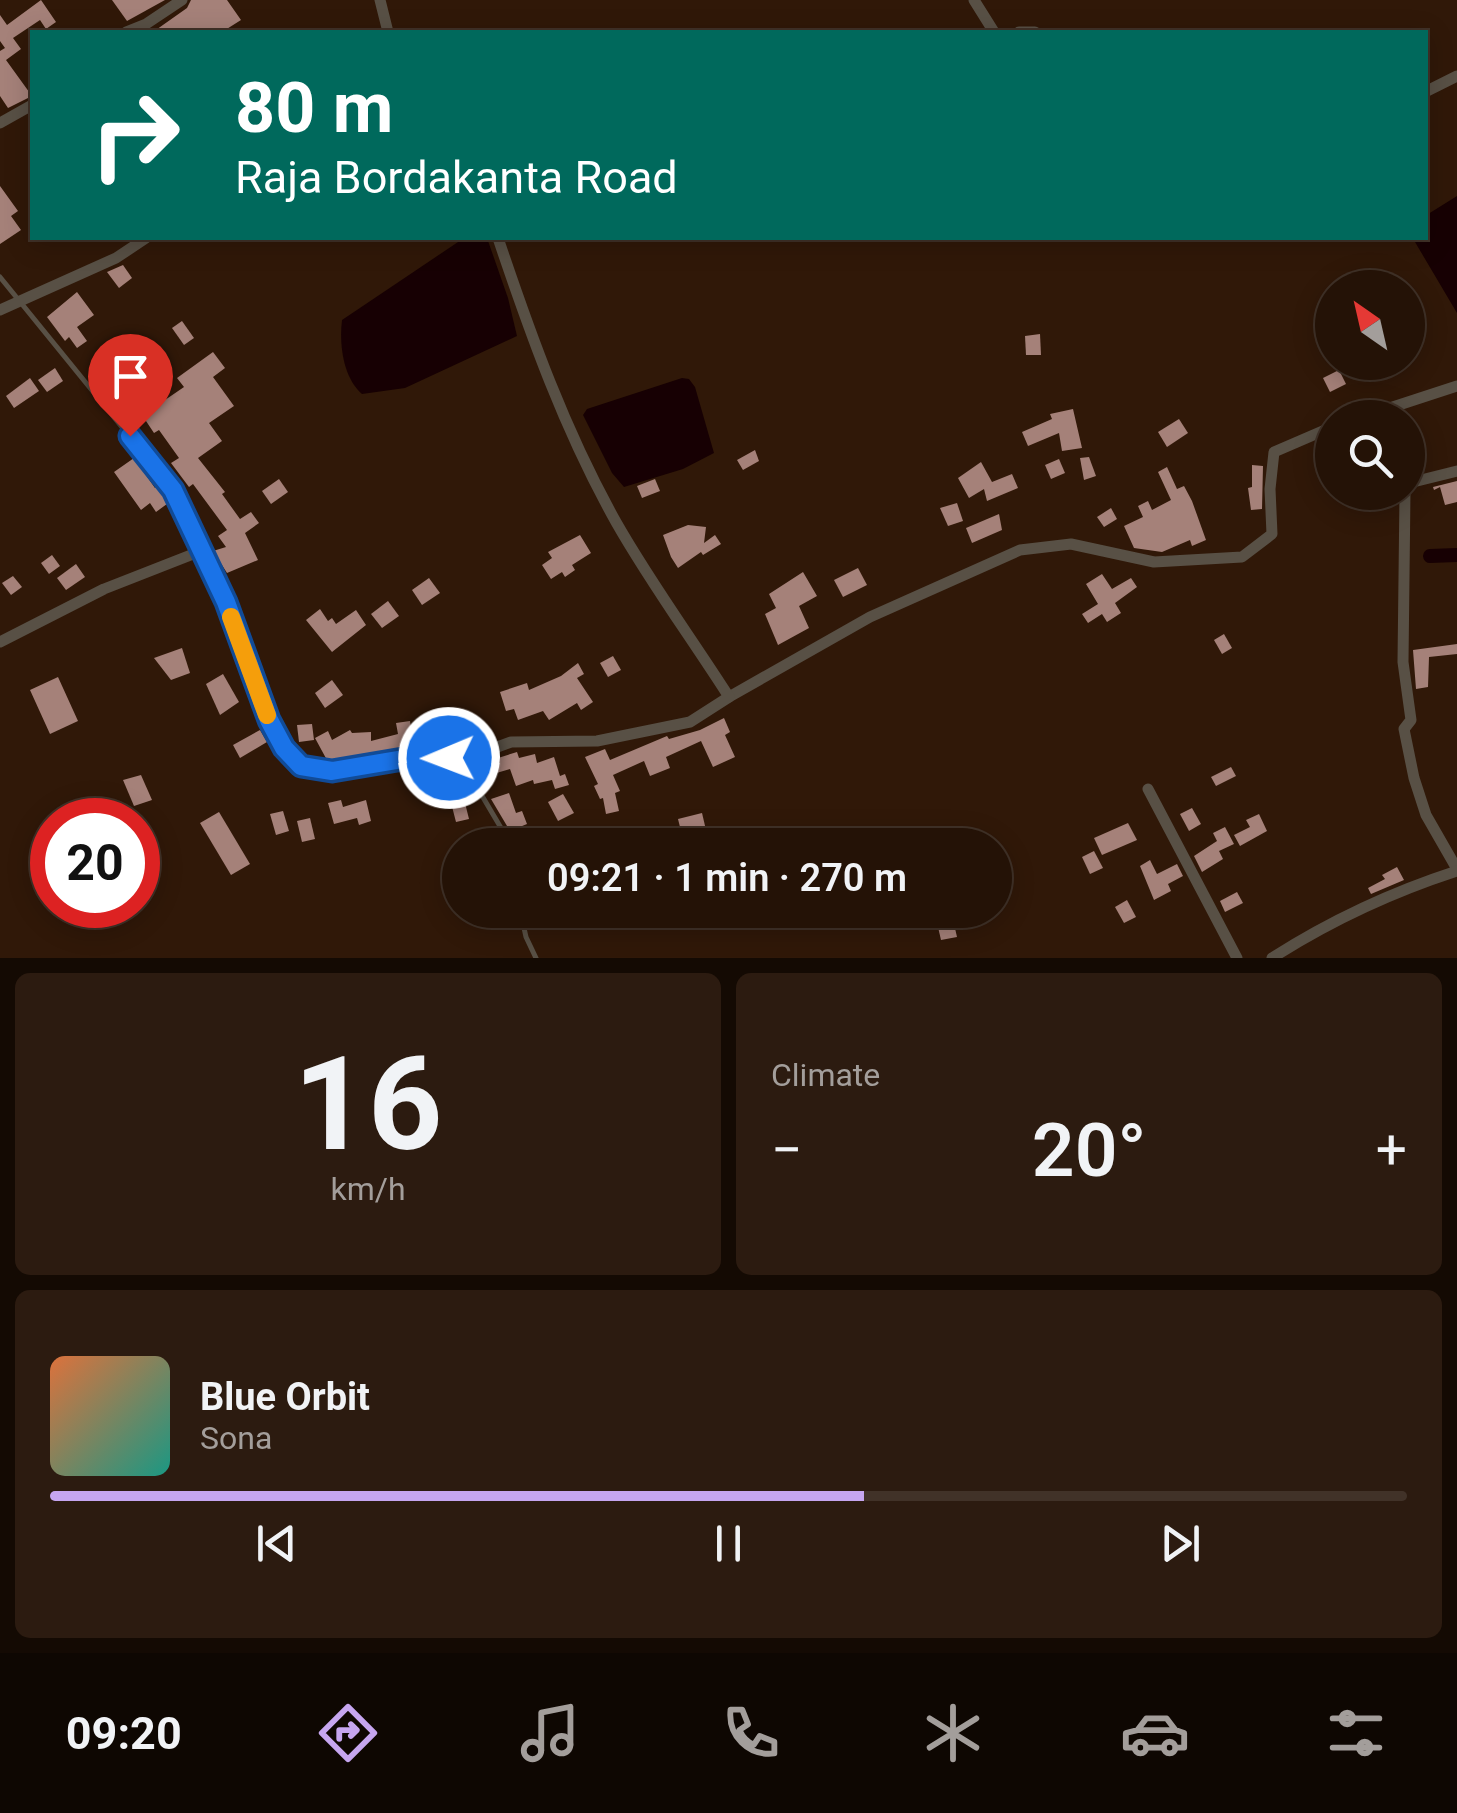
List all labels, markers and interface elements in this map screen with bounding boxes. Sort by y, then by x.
text: 80 m [235,67,393,149]
icon: right [70,70,200,200]
text: Raja Bordakanta Road [235,151,678,204]
north arrow [1315,270,1425,380]
map controls [1315,270,1425,510]
pin [88,334,173,437]
icon: arrive [103,349,158,404]
button: search [1315,400,1425,510]
position arrow [397,706,501,810]
speed limit sign: 20 [30,798,160,928]
text: 09:21 · 1 min · 270 m [547,856,907,900]
text: 16 [293,1028,443,1181]
text: Climate [771,1056,880,1094]
text: 20° [1032,1106,1146,1194]
text: − [771,1118,802,1182]
text: + [1376,1118,1407,1182]
text: km/h [330,1170,406,1208]
text: Blue Orbit [200,1375,370,1419]
text: Sona [200,1419,272,1457]
icon: previous [249,1516,304,1571]
icon: pause [701,1516,756,1571]
icon: next [1153,1516,1208,1571]
icon: directions [313,1698,383,1768]
icon: music [515,1698,585,1768]
icon: phone [716,1698,786,1768]
icon: climate [918,1698,988,1768]
icon: car [1120,1698,1190,1768]
icon: filters [1321,1698,1391,1768]
text: 09:20 [66,1707,182,1760]

